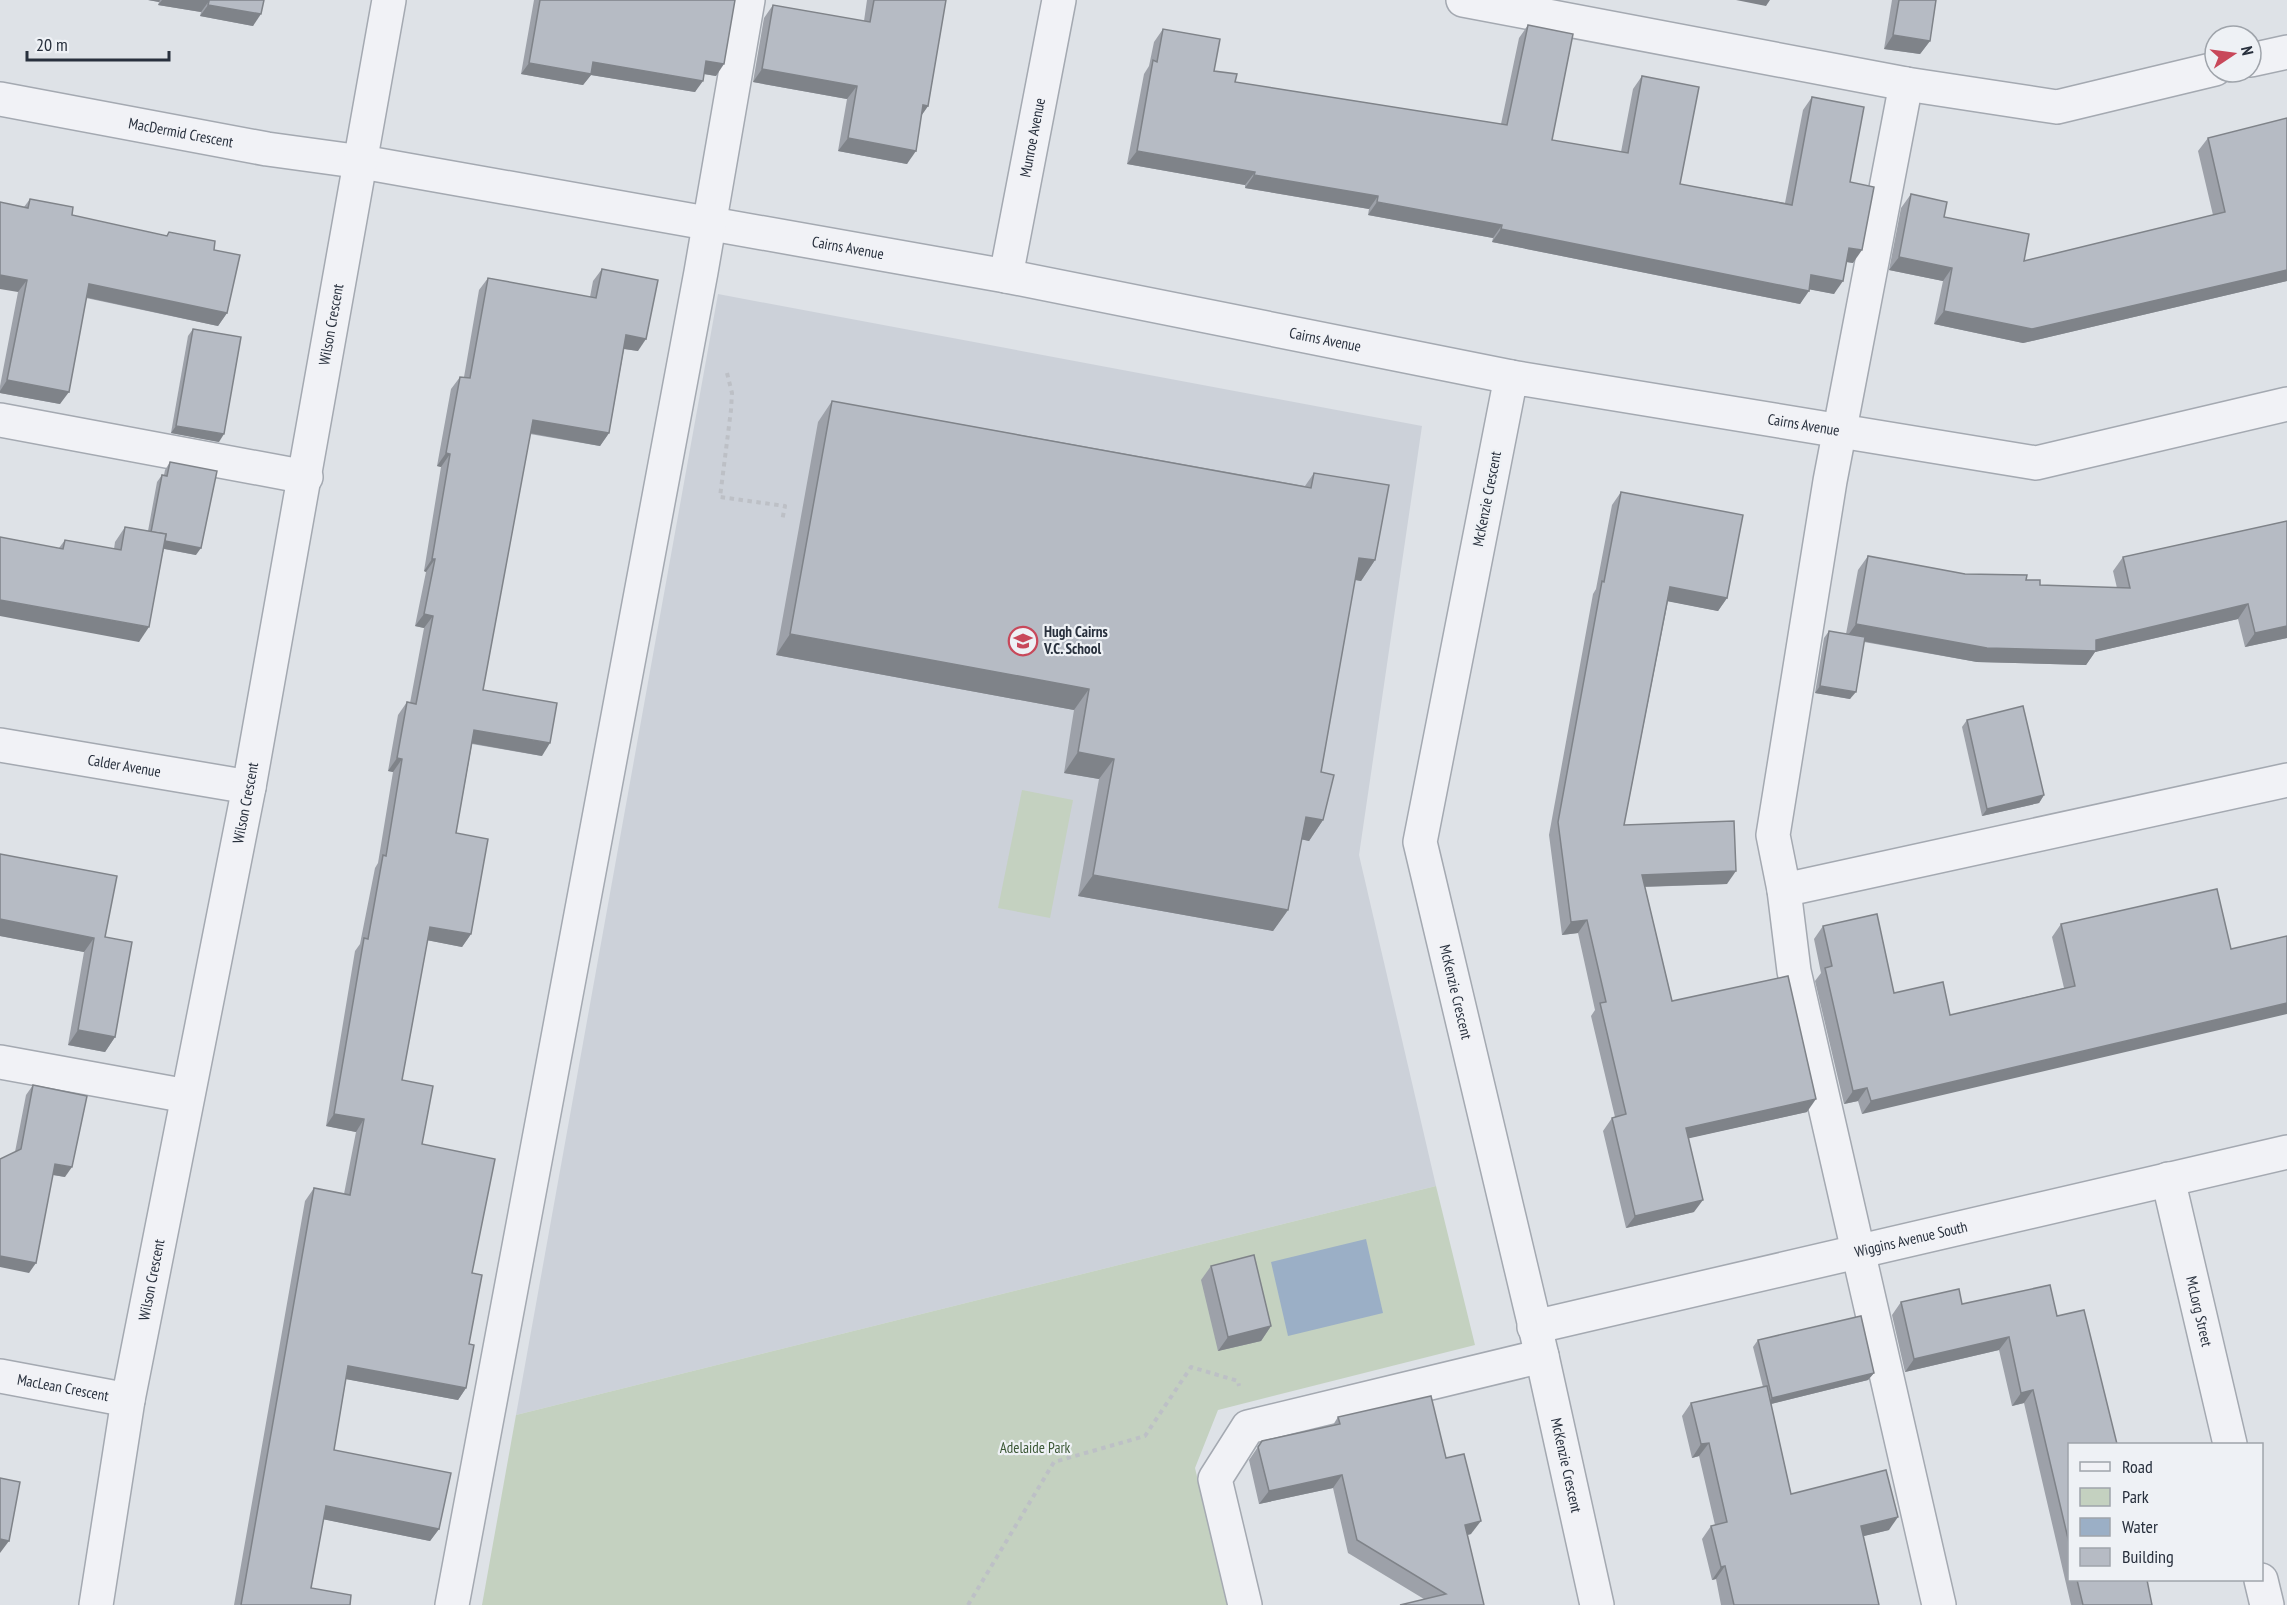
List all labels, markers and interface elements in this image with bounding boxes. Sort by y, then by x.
scale bar [27,24,170,62]
north arrow [2203,24,2263,84]
text: 20 m [36,33,68,56]
text: N [2237,44,2258,57]
street label: Munroe Avenue [1015,96,1049,179]
street label: MacDermid Crescent [127,113,235,151]
street label: Cairns Avenue [811,232,885,263]
street label: Wilson Crescent [314,282,347,367]
street label: Cairns Avenue [1288,323,1363,356]
street label: Cairns Avenue [1766,409,1841,440]
street label: McKenzie Crescent [1468,450,1505,548]
place label: Hugh Cairns V.C. School [1043,622,1108,658]
school or university icon: Hugh Cairns V.C. School [1007,625,1039,657]
street label: Calder Avenue [86,750,162,781]
street label: Wilson Crescent [228,761,262,845]
street label: McKenzie Crescent [1436,943,1477,1041]
street label: Wiggins Avenue South [1852,1217,1969,1261]
street label: Wilson Crescent [134,1237,169,1322]
street label: McLorg Street [2182,1274,2217,1348]
street label: MacLean Crescent [16,1369,110,1405]
street label: McKenzie Crescent [1547,1416,1586,1514]
park label: Adelaide Park [1000,1438,1071,1457]
legend [2068,1443,2263,1581]
text: Road [2122,1455,2153,1478]
text: Park [2122,1485,2149,1508]
text: Water [2122,1515,2158,1538]
text: Building [2122,1545,2174,1568]

